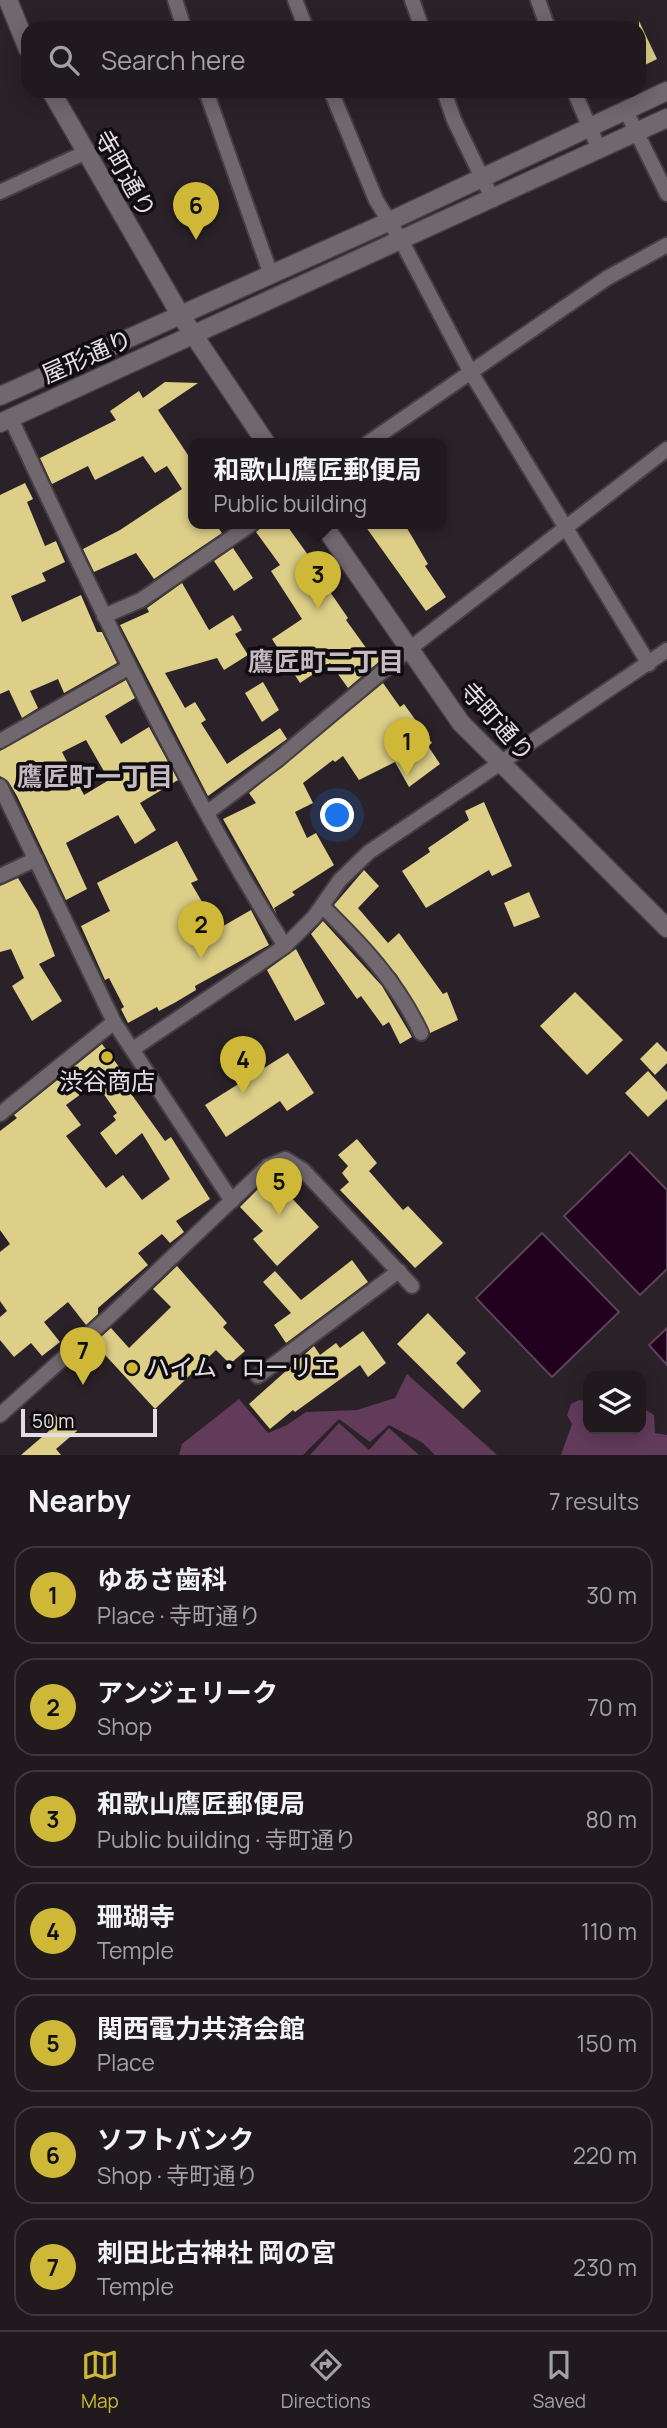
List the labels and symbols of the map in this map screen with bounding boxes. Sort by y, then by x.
street label: 寺町通り [88,123,165,223]
pin: 6 [173,182,219,240]
street label: 屋形通り [36,321,137,390]
pin: 3 [295,551,341,609]
district label: 鷹匠町二丁目 [248,643,404,679]
street label: 寺町通り [454,674,542,768]
pin: 1 [384,718,430,776]
district label: 鷹匠町一丁目 [17,758,173,794]
your location [320,798,354,832]
pin: 2 [178,901,224,959]
pin: 4 [220,1036,266,1094]
marker: 渋谷商店 [99,1049,115,1065]
place label: 渋谷商店 [59,1064,155,1097]
pin: 5 [256,1158,302,1216]
pin: 7 [60,1327,106,1385]
place label: ハイム・ローリエ [146,1350,337,1383]
marker: ハイム・ローリエ [124,1360,140,1376]
scale bar [21,1406,158,1438]

